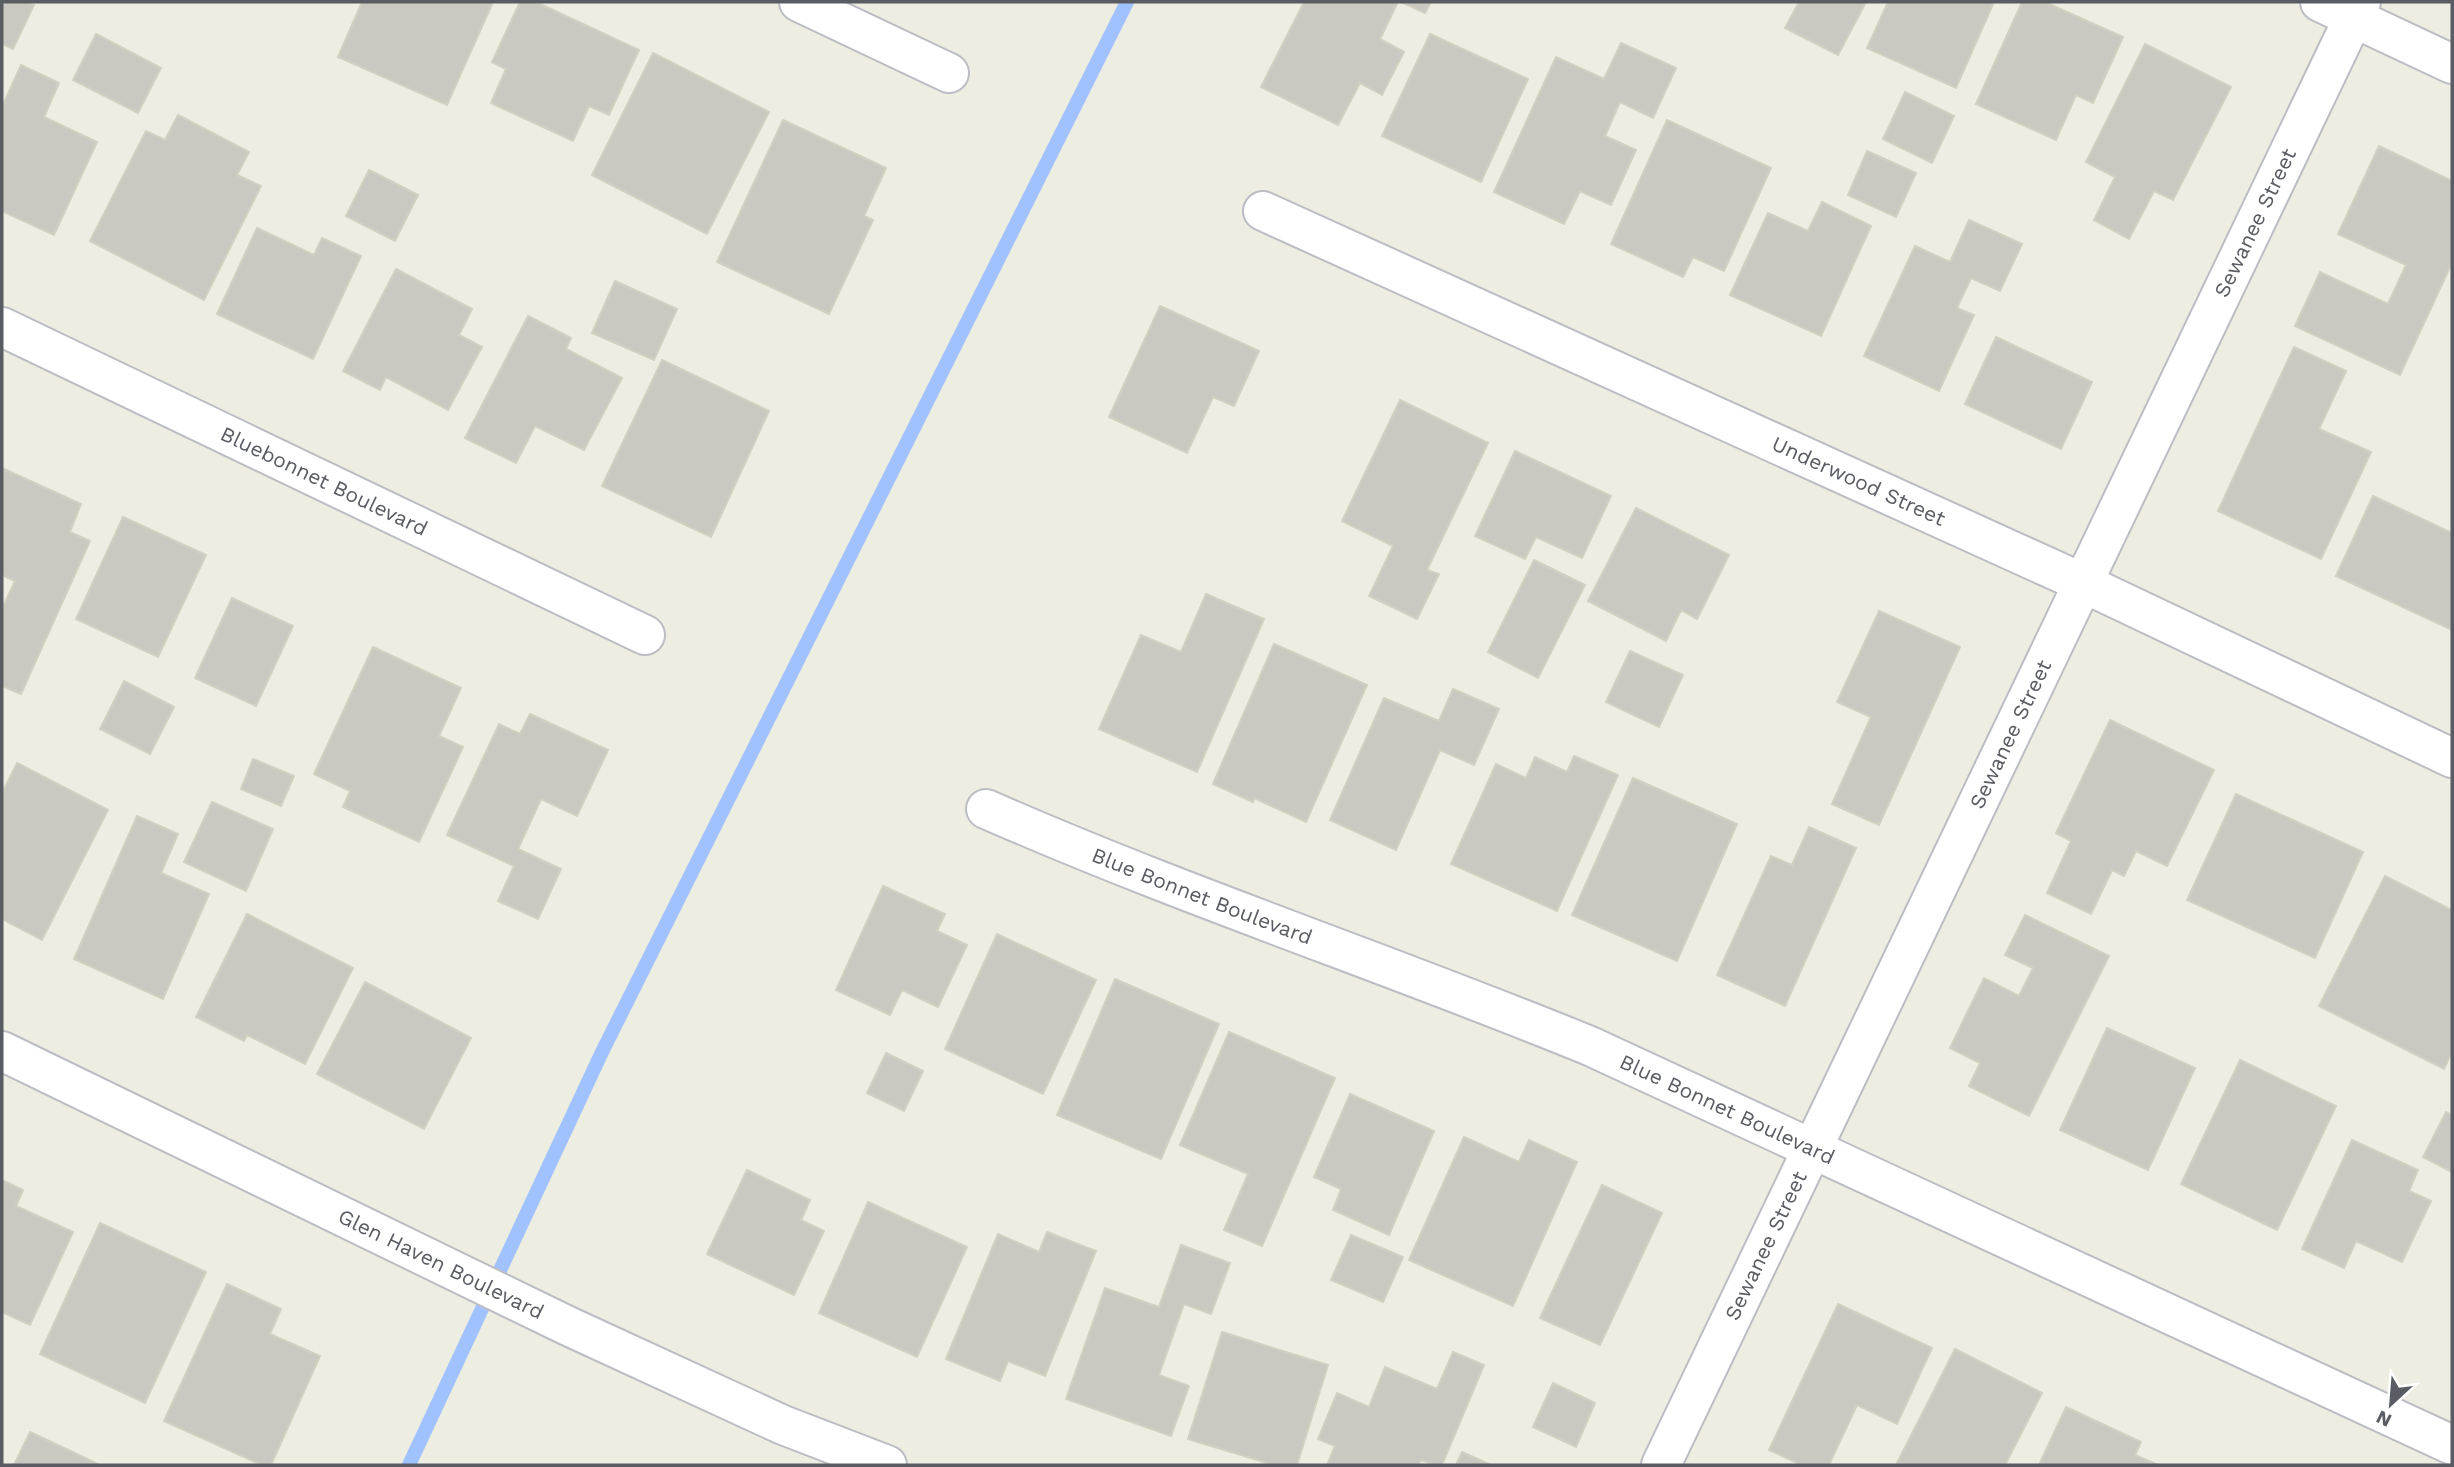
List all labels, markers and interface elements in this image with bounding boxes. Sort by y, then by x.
street label: Sewanee Street [2209,144,2301,301]
street label: Bluebonnet Boulevard [217,421,432,541]
street label: Underwood Street [1768,431,1950,531]
street label: Sewanee Street [1964,655,2057,813]
street label: Blue Bonnet Boulevard [1088,842,1316,950]
street label: Blue Bonnet Boulevard [1616,1049,1839,1170]
street label: Sewanee Street [1719,1167,1812,1324]
street label: Glen Haven Boulevard [334,1203,548,1324]
north arrow [2356,1369,2426,1439]
text: N [2372,1405,2395,1432]

